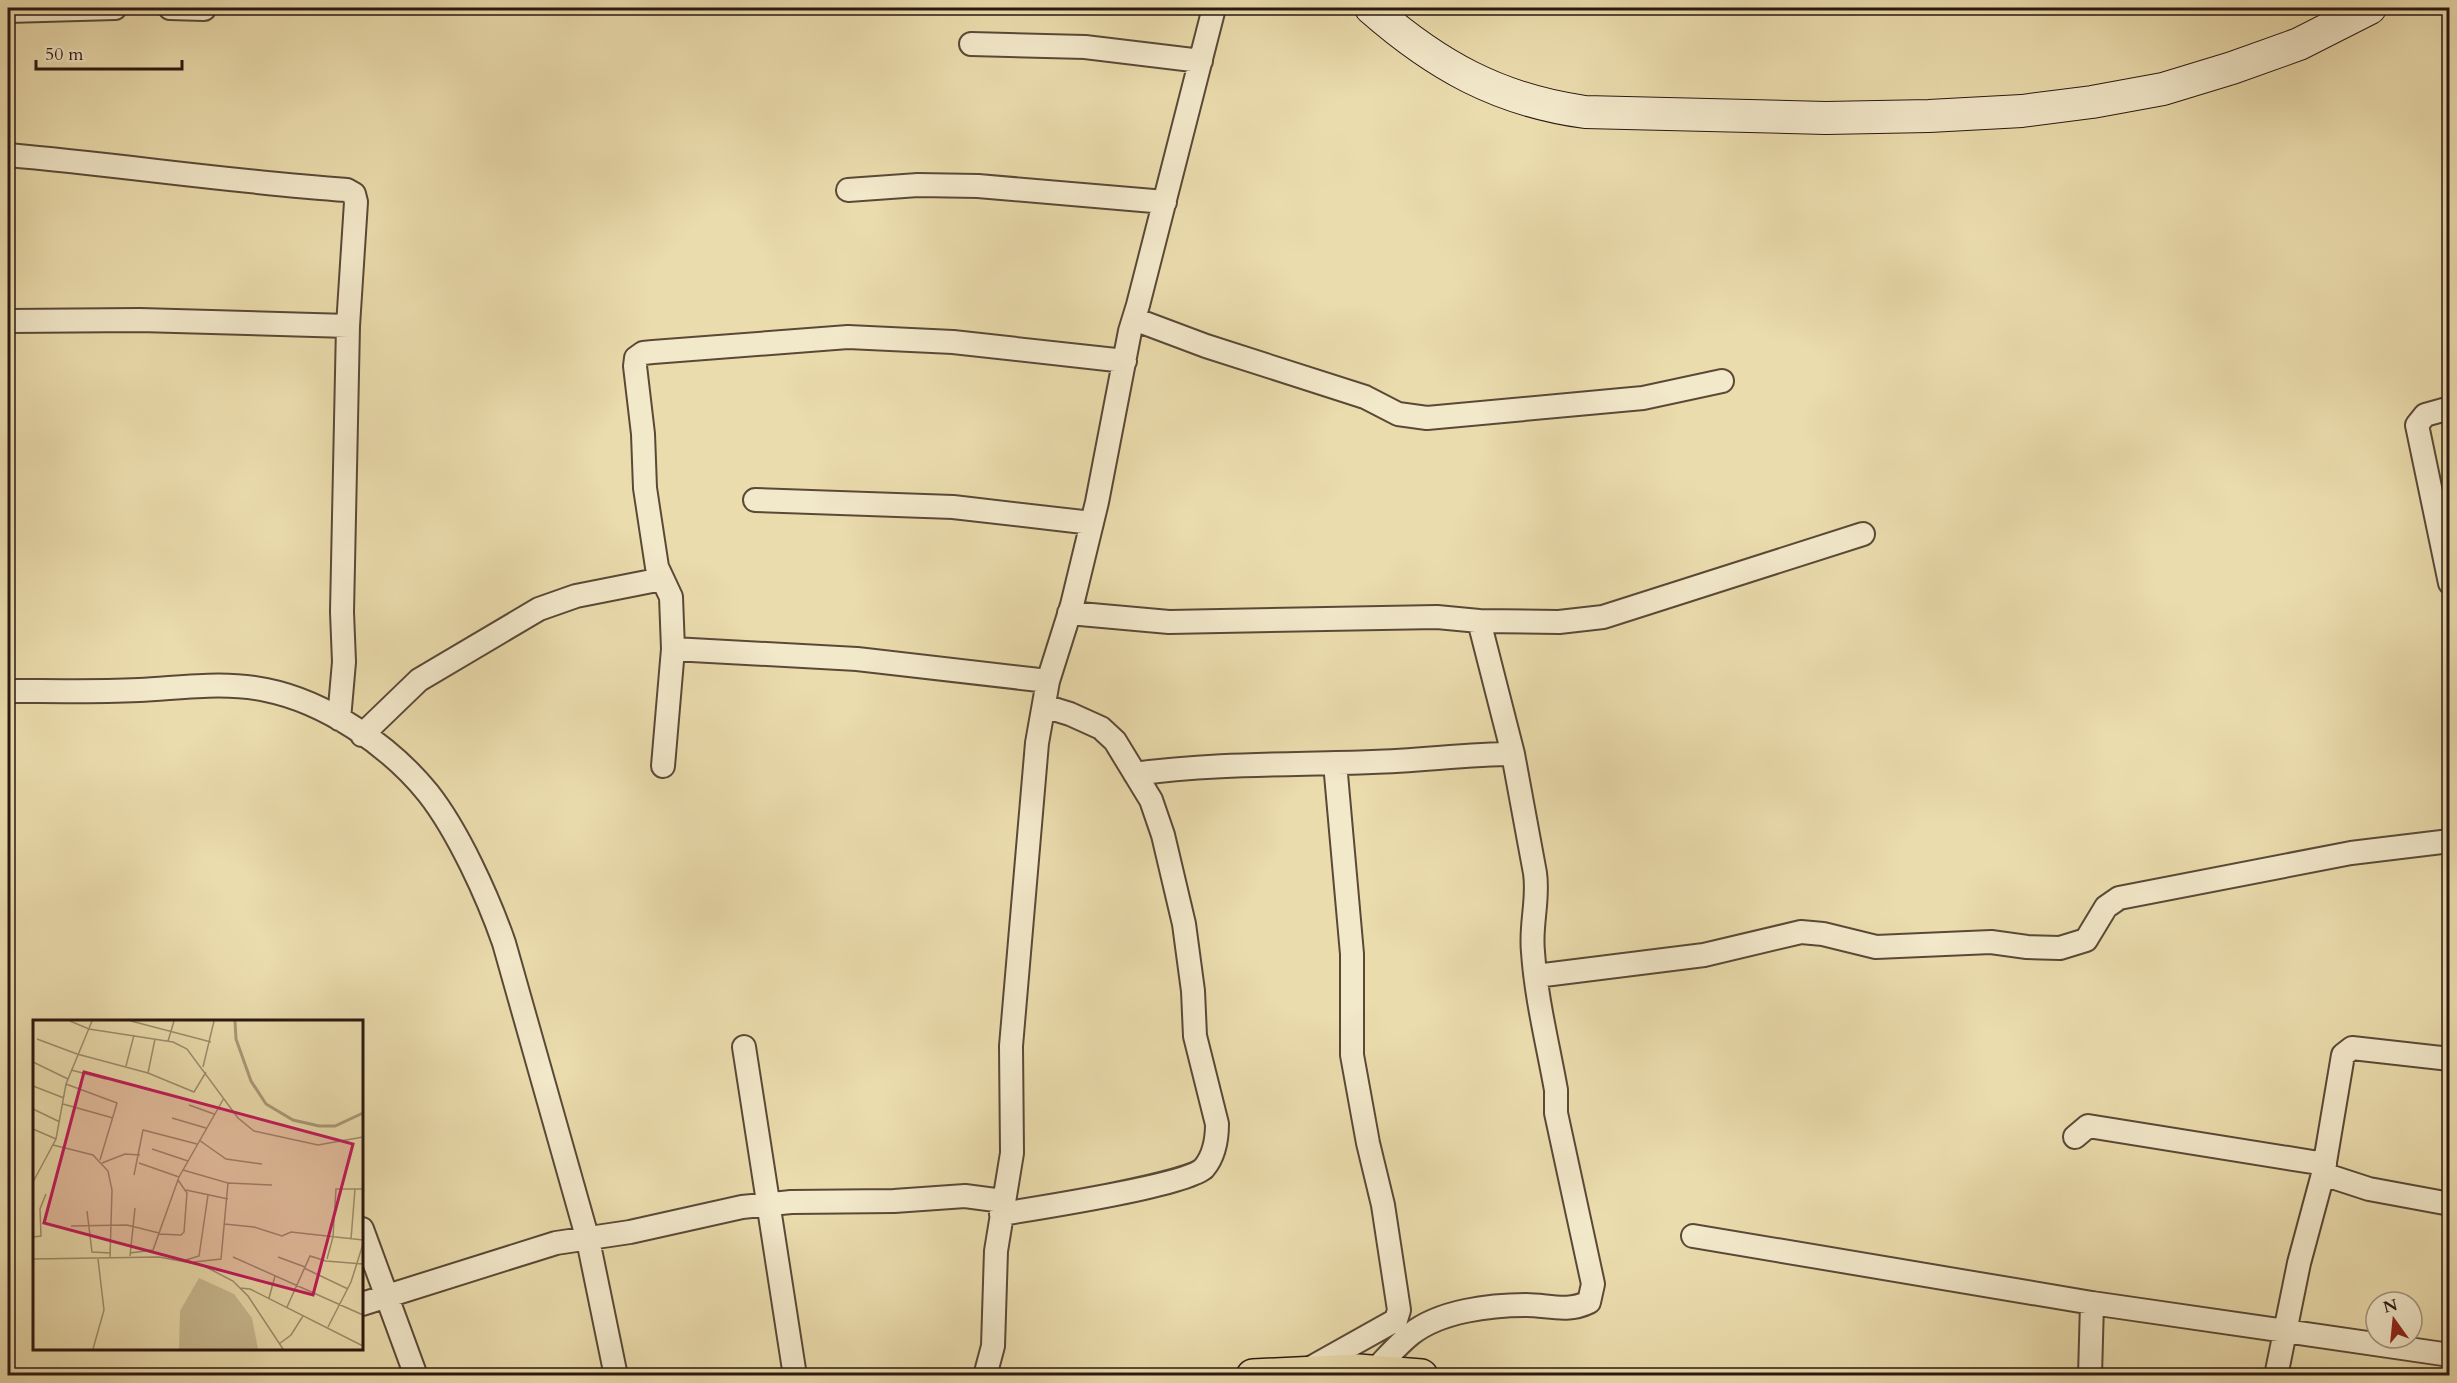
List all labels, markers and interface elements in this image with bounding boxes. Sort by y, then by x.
scale bar [36,33,182,71]
text: 50 m [45,42,84,67]
inset map [33,1020,363,1350]
north arrow [2364,1290,2424,1350]
text: N [2381,1294,2400,1319]

